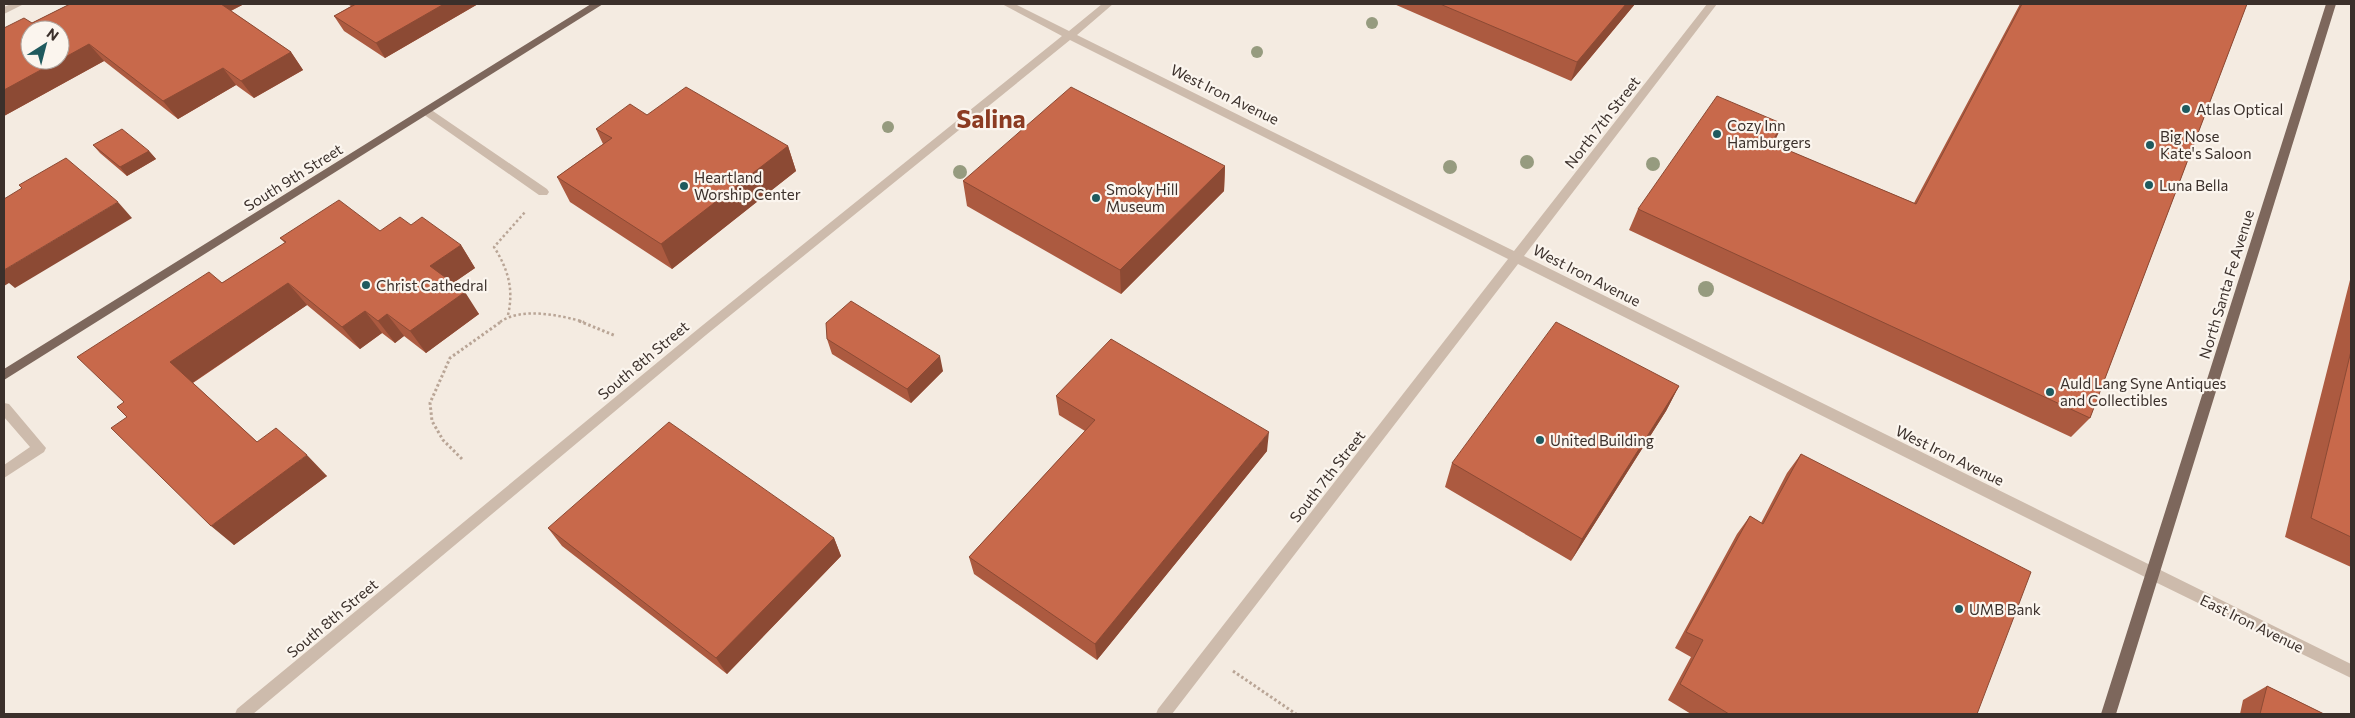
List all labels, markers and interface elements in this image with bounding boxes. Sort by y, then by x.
north arrow [20,20,70,70]
text: N [44,24,62,44]
street label: West Iron Avenue [1168,60,1282,128]
street label: North 7th Street [1560,72,1644,172]
place label: Atlas Optical [2196,100,2283,118]
district label: Salina [956,103,1026,133]
marker: Atlas Optical [2180,103,2192,115]
place label: Cozy Inn Hamburgers [1727,116,1811,151]
place label: Big Nose Kate's Saloon [2160,127,2252,162]
marker: Cozy Inn Hamburgers [1711,128,1723,140]
street label: South 9th Street [240,139,346,215]
marker: Big Nose Kate's Saloon [2144,139,2156,151]
place label: Heartland Worship Center [694,168,801,203]
place label: Luna Bella [2159,176,2228,194]
marker: Luna Bella [2143,179,2155,191]
marker: Heartland Worship Center [678,180,690,192]
place label: Smoky Hill Museum [1106,180,1178,215]
marker: Smoky Hill Museum [1090,192,1102,204]
street label: North Santa Fe Avenue [2195,207,2257,361]
street label: West Iron Avenue [1530,240,1644,310]
place label: Christ Cathedral [376,276,487,294]
marker: Christ Cathedral [360,279,372,291]
street label: South 8th Street [594,317,692,403]
place label: Auld Lang Syne Antiques and Collectibles [2060,374,2227,409]
marker: Auld Lang Syne Antiques and Collectibles [2044,386,2056,398]
street label: West Iron Avenue [1893,421,2007,489]
street label: South 7th Street [1286,426,1368,526]
place label: United Building [1550,431,1654,449]
marker: United Building [1534,434,1546,446]
street label: South 8th Street [283,575,381,661]
street label: East Iron Avenue [2197,590,2307,656]
place label: UMB Bank [1969,600,2041,618]
marker: UMB Bank [1953,603,1965,615]

